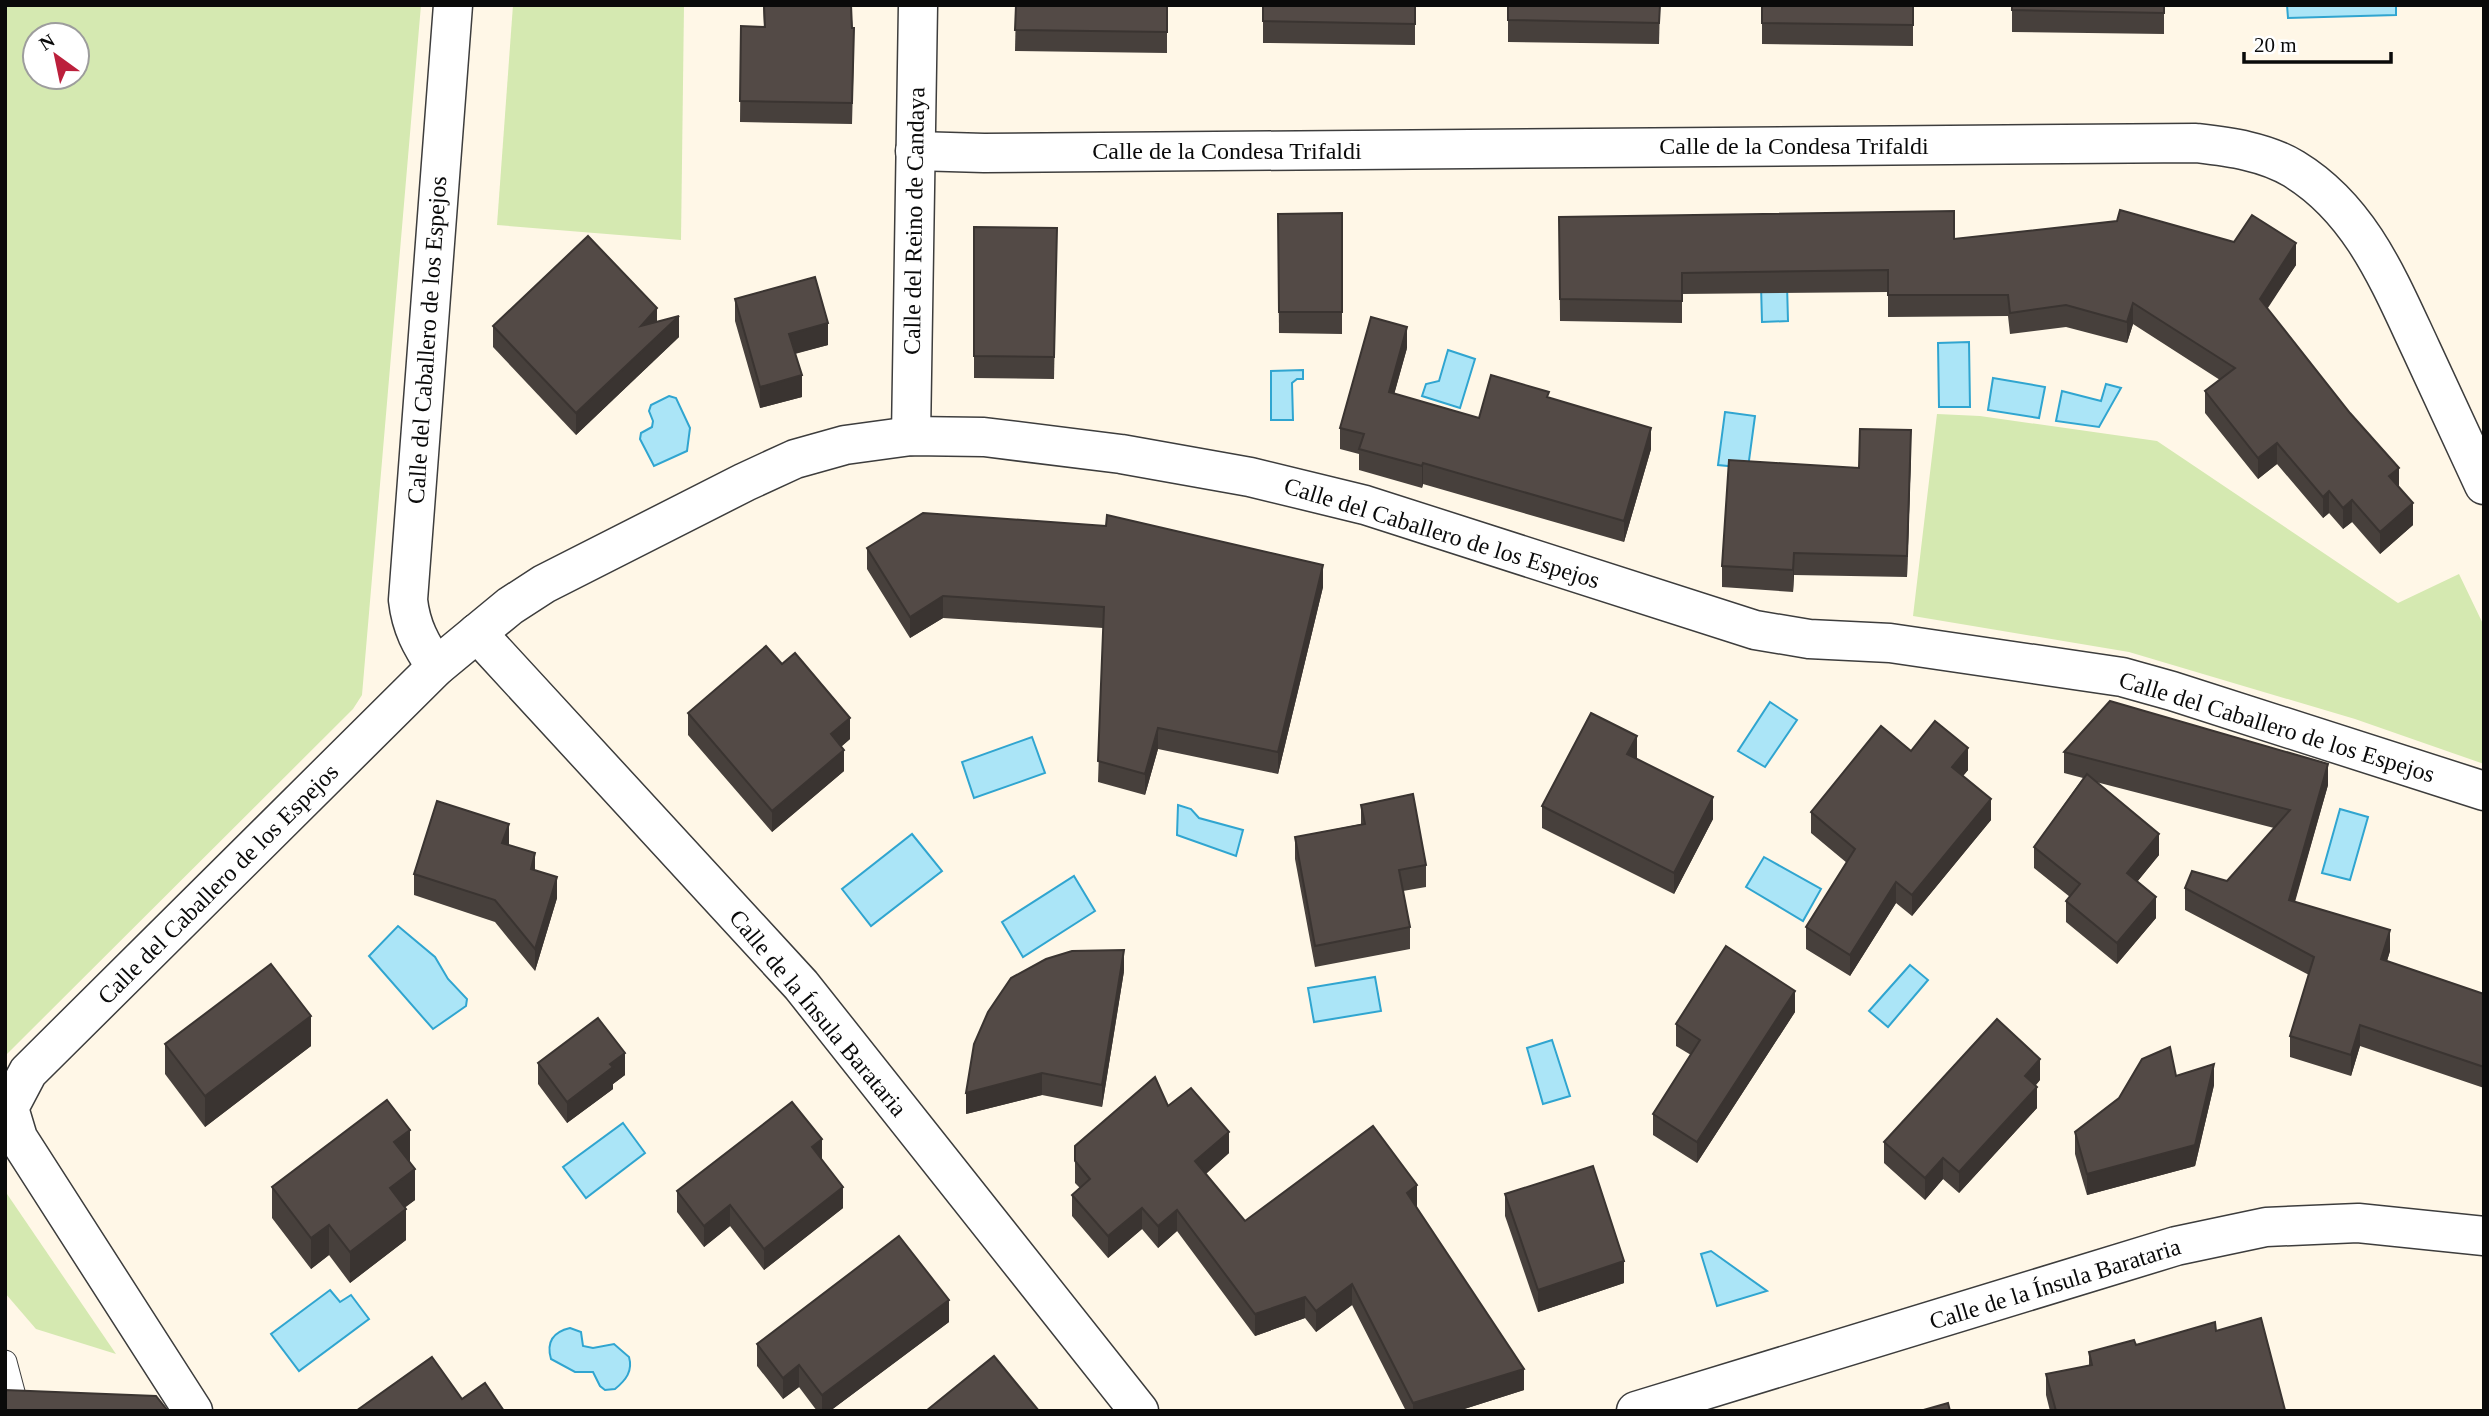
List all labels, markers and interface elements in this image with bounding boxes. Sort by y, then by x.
north arrow [21,21,91,91]
scale bar [2244,21,2391,65]
text: N [36,29,59,55]
text: 20 m [2254,33,2297,57]
street label: Calle del Reino de Candaya [899,86,929,355]
street label: Calle de la Condesa Trifaldi [1659,133,1929,159]
street label: Calle de la Condesa Trifaldi [1092,138,1362,164]
street label: Calle del Caballero de los Espejos [403,175,451,505]
street label: Calle del Caballero de los Espejos [1281,473,1603,593]
street label: Calle del Caballero de los Espejos [2116,667,2438,787]
street label: Calle del Caballero de los Espejos [93,759,343,1009]
street label: Calle de la Ínsula Barataria [724,905,912,1122]
street label: Calle de la Ínsula Barataria [1926,1233,2184,1335]

